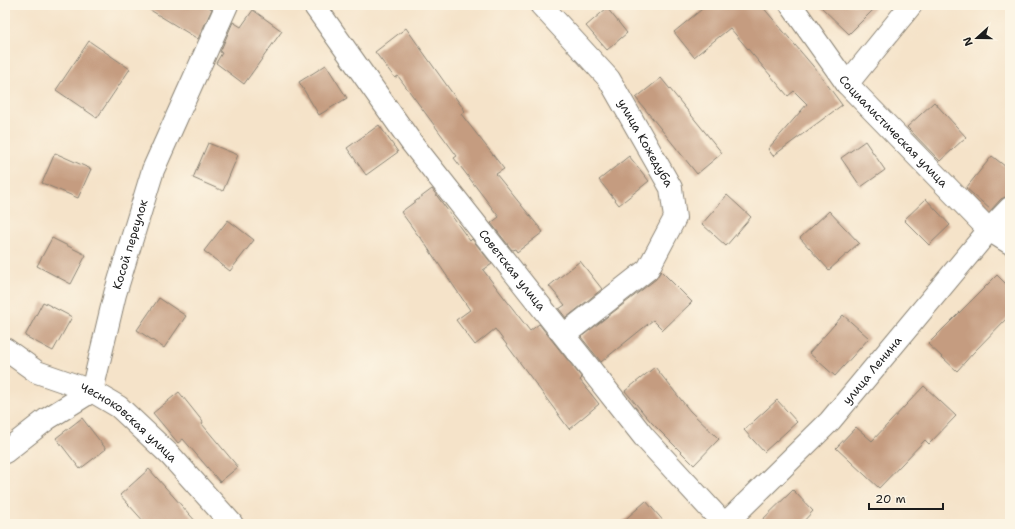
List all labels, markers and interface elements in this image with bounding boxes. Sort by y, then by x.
north arrow [957,18,997,58]
text: N [959,34,977,48]
street label: Социалистическая улица [835,72,952,191]
street label: улица Кожедуба [614,96,677,190]
street label: Косой переулок [109,197,152,291]
street label: Советская улица [475,226,550,314]
street label: улица Ленина [839,332,906,408]
street label: Чесноковская улица [78,380,181,466]
scale bar [869,485,943,511]
text: 20 m [875,491,906,507]

